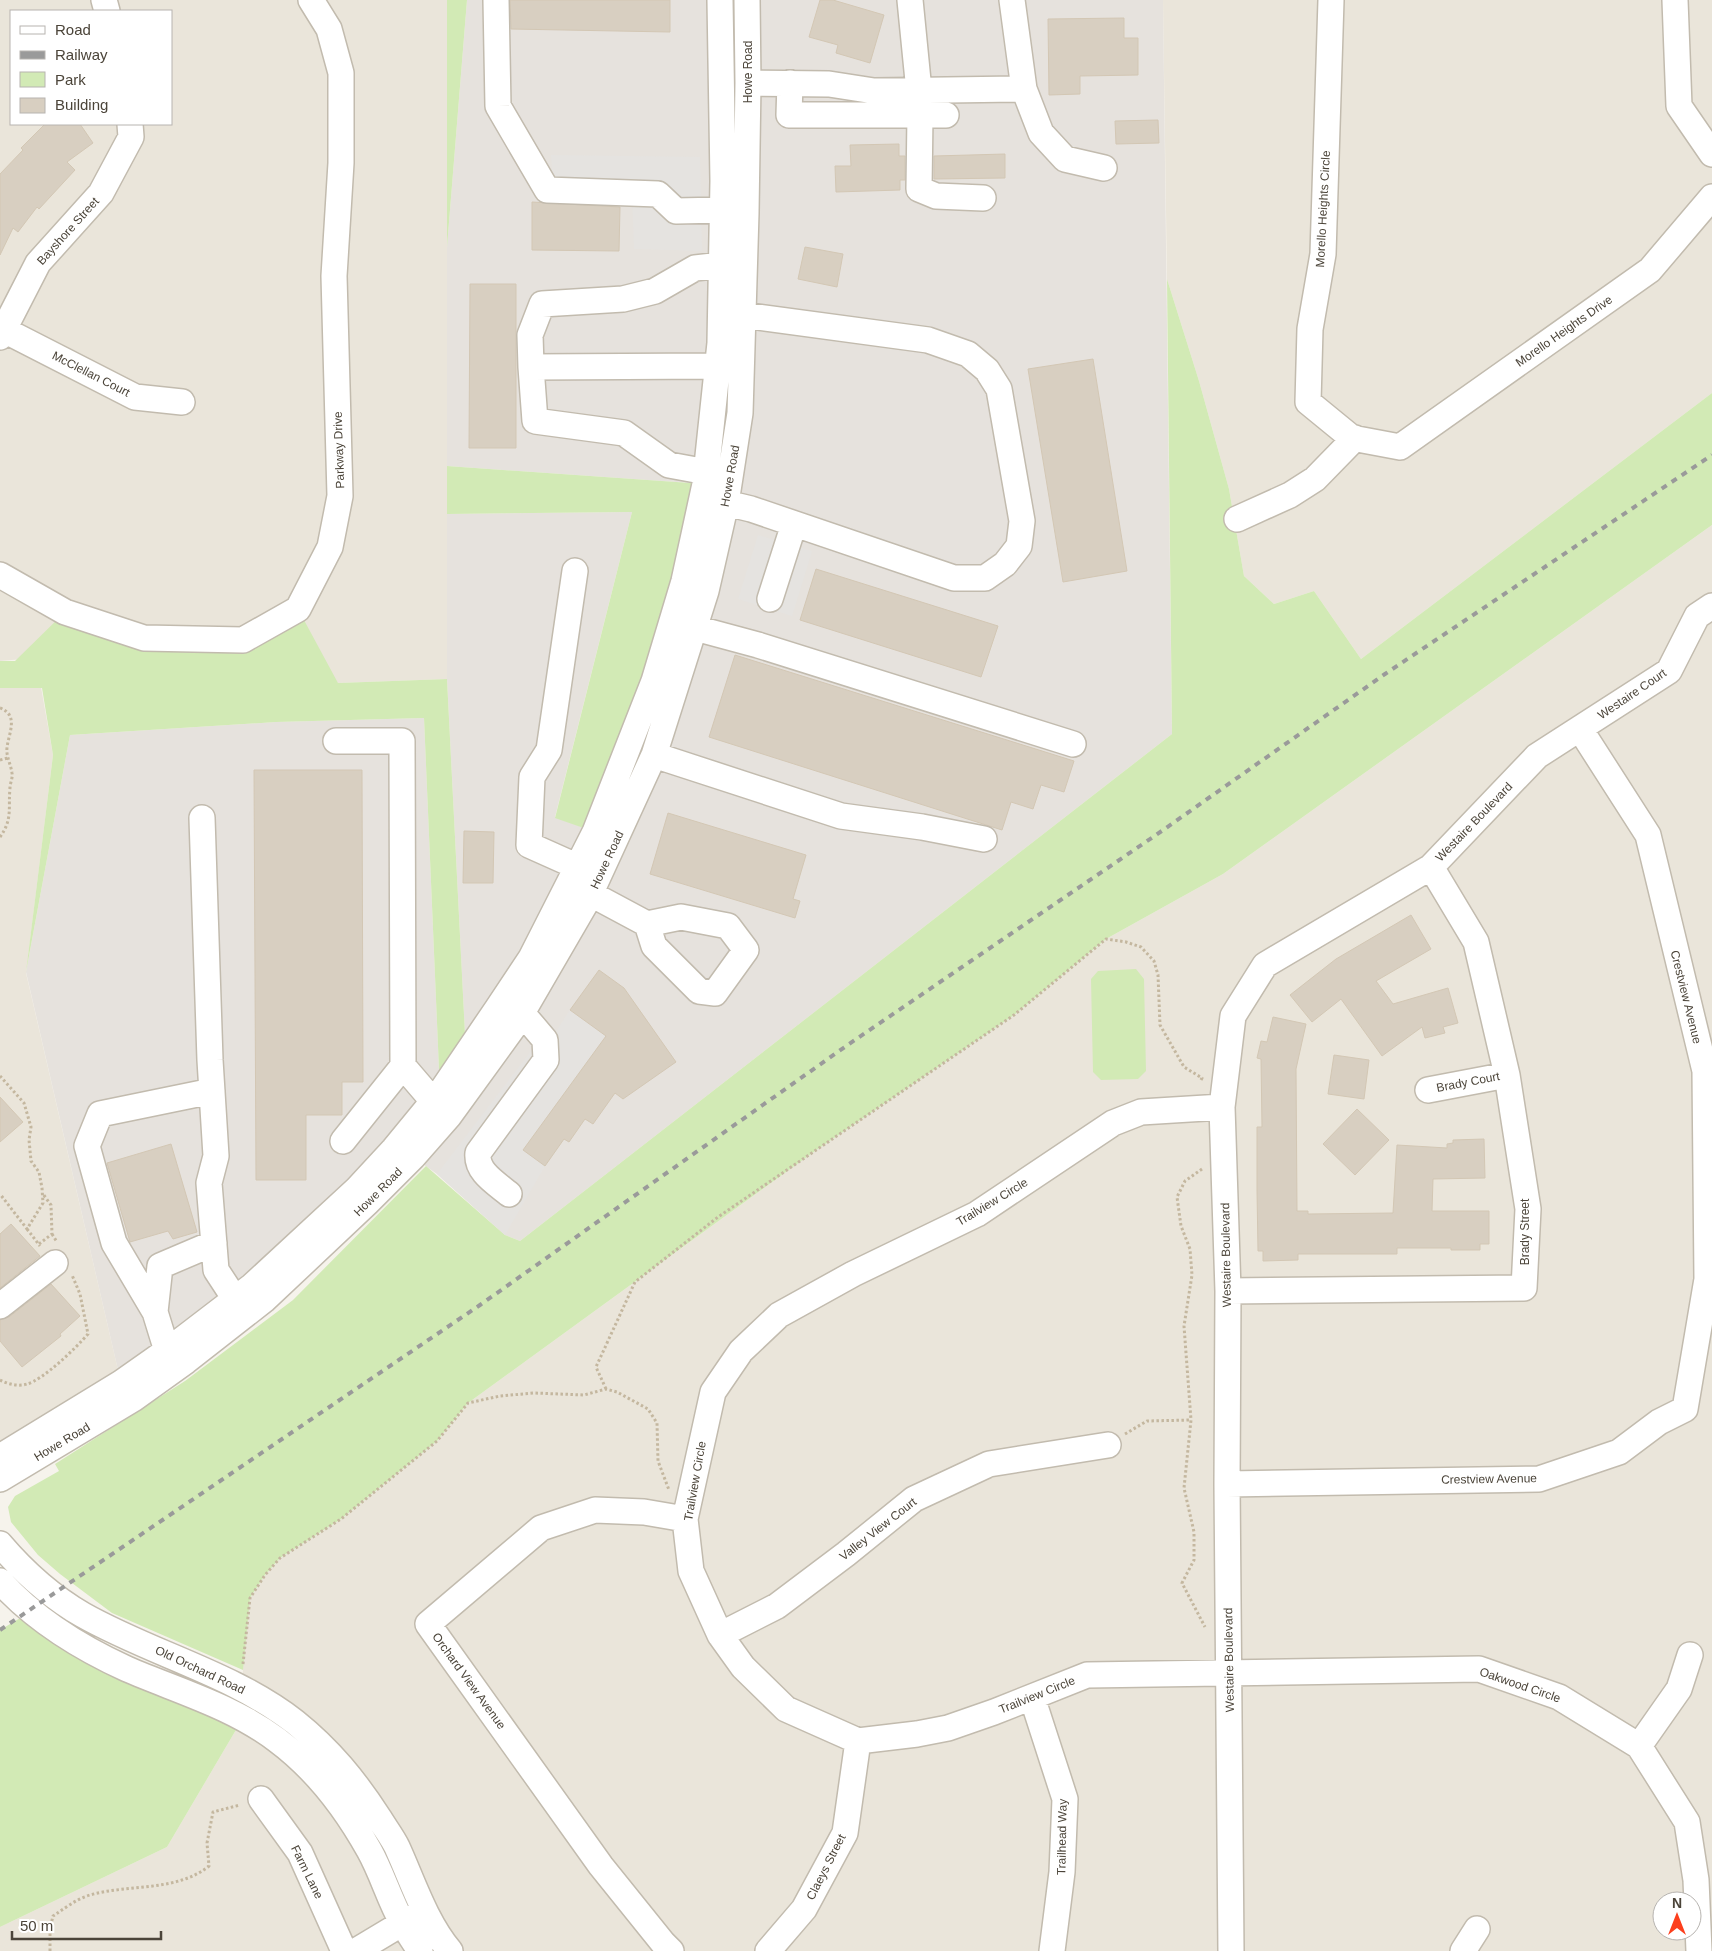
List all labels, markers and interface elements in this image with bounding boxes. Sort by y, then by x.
legend [10,10,172,125]
text: Road [55,21,91,38]
street label: Howe Road [741,41,755,103]
text: Railway [55,46,108,63]
text: Park [55,71,86,88]
text: Building [55,96,108,113]
street label: Morello Heights Circle [1313,150,1333,268]
street label: Bayshore Street [34,194,102,268]
street label: Morello Heights Drive [1513,292,1615,370]
street label: McClellan Court [50,348,133,400]
street label: Parkway Drive [331,411,347,489]
street label: Howe Road [718,444,742,508]
street label: Westaire Court [1595,666,1670,722]
street label: Westaire Boulevard [1433,780,1515,864]
street label: Howe Road [587,829,627,891]
street label: Crestview Avenue [1668,949,1704,1045]
street label: Brady Court [1435,1069,1501,1095]
street label: Howe Road [351,1165,405,1219]
street label: Trailview Circle [954,1175,1031,1229]
street label: Brady Street [1518,1198,1532,1265]
street label: Westaire Boulevard [1218,1203,1234,1307]
street label: Howe Road [32,1420,92,1464]
street label: Trailview Circle [681,1440,709,1522]
street label: Crestview Avenue [1441,1471,1537,1487]
street label: Valley View Court [837,1494,920,1563]
street label: Westaire Boulevard [1221,1608,1237,1712]
street label: Orchard View Avenue [429,1630,509,1732]
street label: Old Orchard Road [153,1643,247,1697]
street label: Oakwood Circle [1478,1665,1563,1706]
street label: Trailview Circle [997,1673,1077,1717]
street label: Trailhead Way [1054,1799,1070,1875]
street label: Claeys Street [803,1831,849,1902]
street label: Farm Lane [288,1843,326,1901]
north arrow [1652,1891,1702,1941]
text: N [1672,1895,1682,1911]
scale bar [12,1908,161,1940]
text: 50 m [20,1917,53,1934]

